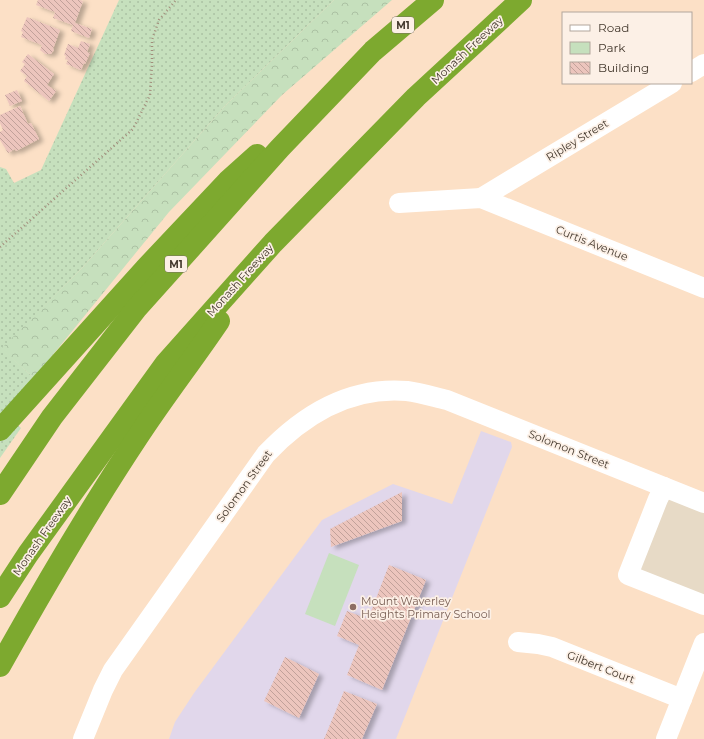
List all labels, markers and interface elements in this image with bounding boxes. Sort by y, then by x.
legend [562,12,692,84]
street label: Monash Freeway [428,13,506,87]
road number: M1 [392,17,414,33]
text: Road [598,20,629,35]
text: Park [598,40,626,55]
text: Building [598,60,649,75]
street label: Ripley Street [543,116,611,164]
street label: Curtis Avenue [554,222,631,264]
street label: Monash Freeway [204,241,276,319]
road number: M1 [165,256,187,272]
street label: Solomon Street [527,426,612,472]
street label: Solomon Street [213,447,275,525]
street label: Monash Freeway [10,494,74,578]
place label: Mount Waverley Heights Primary School [361,594,491,621]
marker: Mount Waverley Heights Primary School [348,602,358,612]
street label: Gilbert Court [565,648,637,687]

